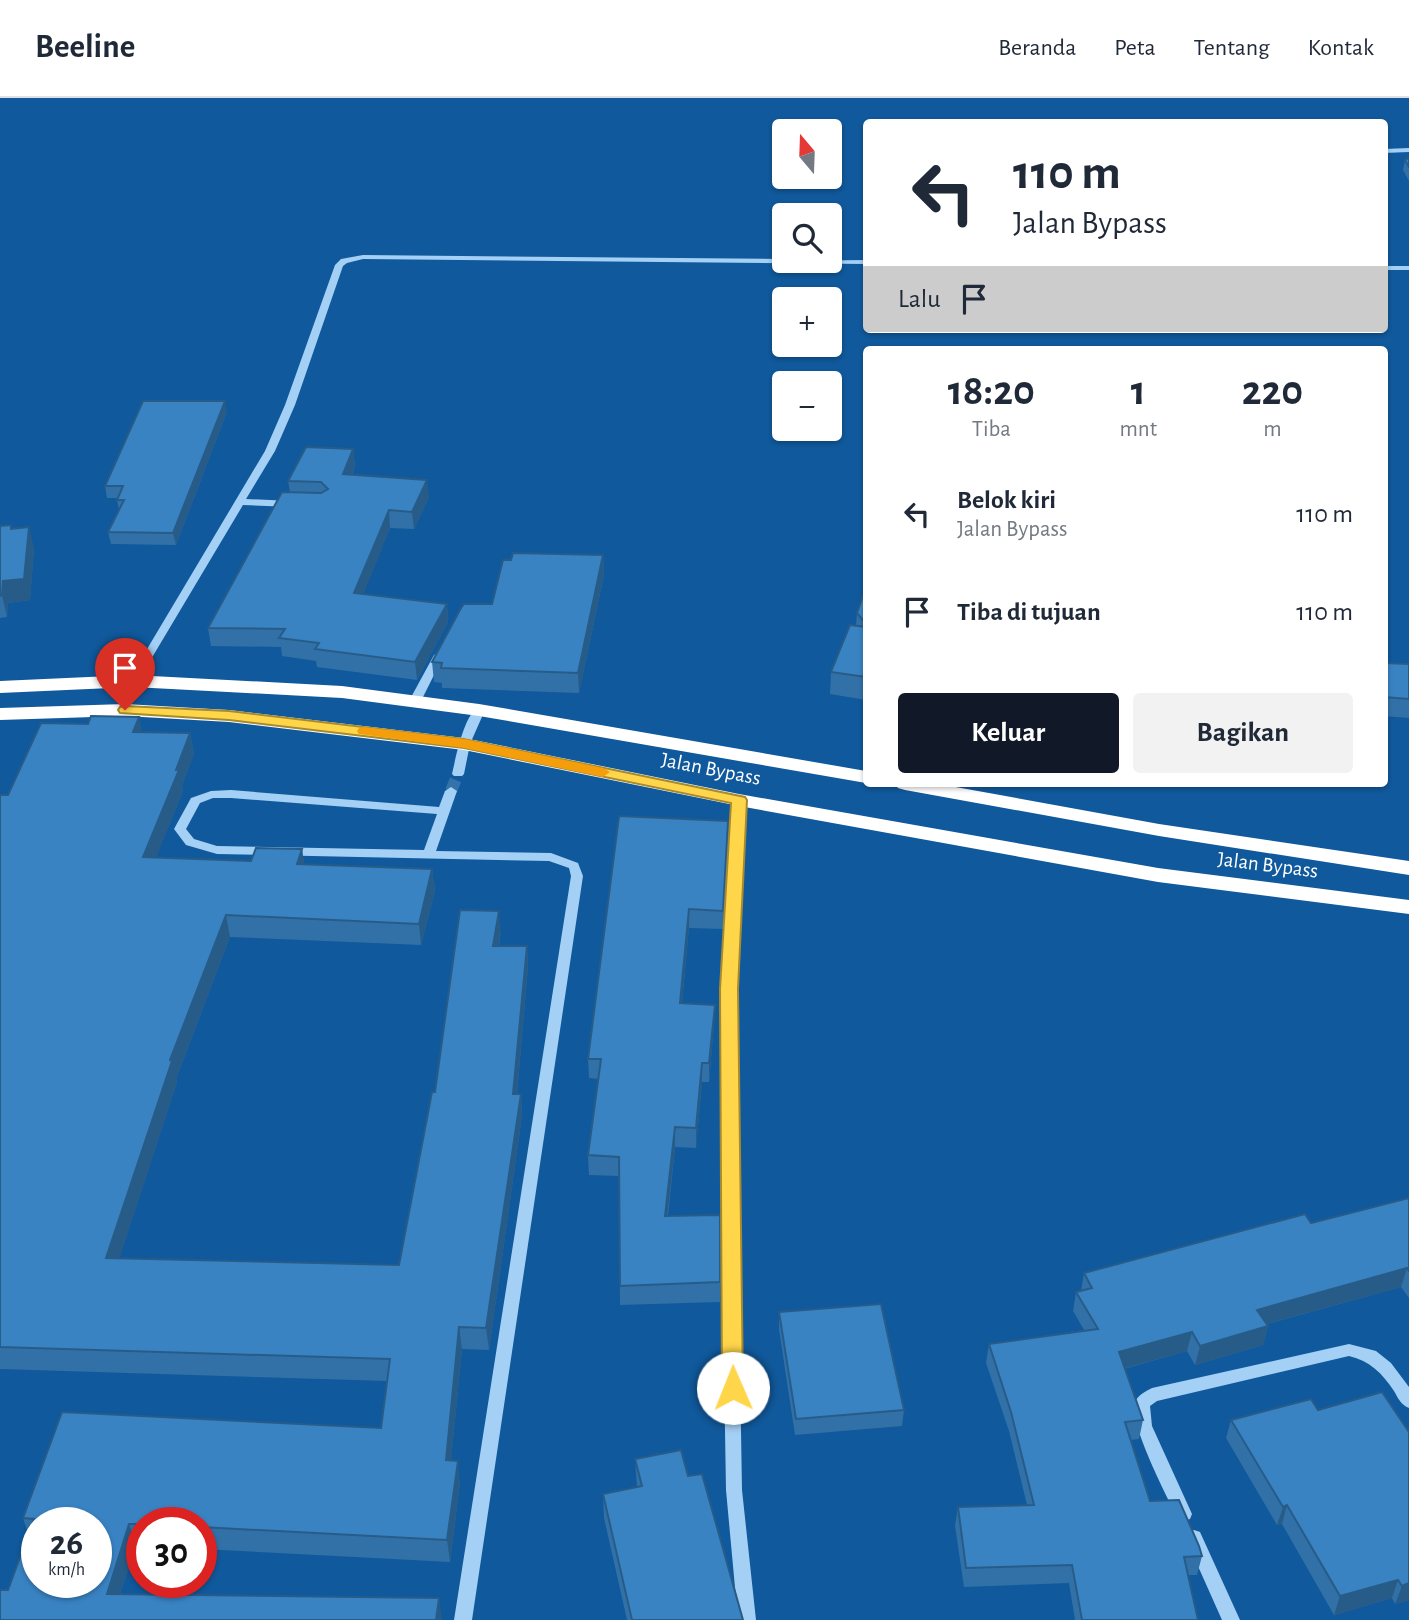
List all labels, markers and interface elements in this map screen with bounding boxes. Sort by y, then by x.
text: Beeline [35,31,135,64]
text: Beranda [998,36,1076,60]
text: Peta [1114,36,1156,60]
text: Tentang [1194,36,1270,60]
text: Kontak [1308,36,1374,60]
north arrow [772,119,842,189]
map controls [772,119,842,441]
icon: left [898,147,989,238]
text: 110 m [1013,149,1121,198]
button: search [772,203,842,273]
text: Jalan Bypass [1013,207,1167,239]
icon: arrive [955,280,993,318]
text: Lalu [898,286,941,312]
button: + [772,287,842,357]
text: 18:20 [948,370,1035,412]
text: 1 [1131,370,1146,412]
text: 220 [1242,370,1303,412]
button: − [772,371,842,441]
text: Tiba [972,418,1011,441]
text: mnt [1120,418,1157,441]
text: m [1263,418,1282,441]
text: Belok kiri [957,487,1056,513]
icon: left [898,495,936,533]
text: 110 m [1296,501,1353,527]
text: Jalan Bypass [957,518,1068,541]
icon: arrive [898,593,936,631]
text: Tiba di tujuan [957,599,1101,625]
text: 110 m [1296,599,1353,625]
pin [95,638,155,710]
icon: arrive [106,649,144,687]
button: Keluar [898,693,1119,773]
button: Bagikan [1133,693,1353,773]
street label: Jalan Bypass [659,749,763,789]
street label: Jalan Bypass [1217,848,1319,882]
position arrow [696,1351,770,1425]
speed limit sign: 30 [126,1507,217,1598]
text: 26 [50,1526,83,1561]
text: km/h [48,1561,85,1579]

